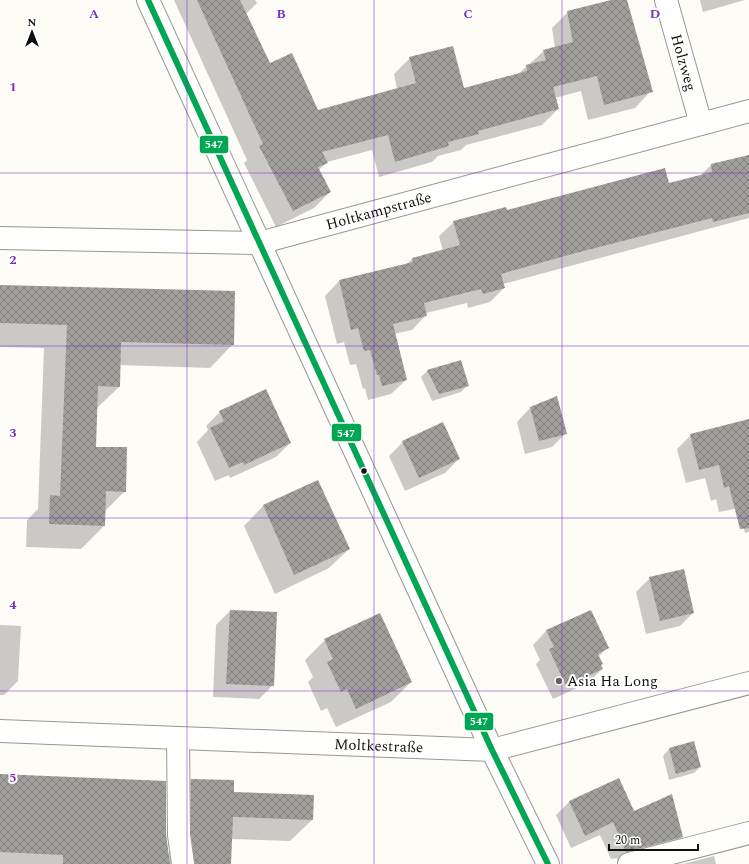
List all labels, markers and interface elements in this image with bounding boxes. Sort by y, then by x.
text: A [89,4,99,24]
text: B [276,4,286,24]
text: C [463,4,473,24]
text: D [650,4,660,24]
north arrow [12,12,52,52]
text: N [28,14,37,31]
street label: Holzweg [664,31,702,94]
text: 1 [9,77,17,97]
line badge: 547 [199,135,229,154]
text: 547 [205,136,223,153]
street label: Holtkampstraße [323,186,434,236]
text: 2 [9,250,17,270]
text: 3 [9,423,17,443]
line badge: 547 [331,423,362,442]
text: 547 [337,425,355,442]
unlabelled marker [359,466,369,476]
text: 4 [9,595,17,615]
place label: Asia Ha Long [567,670,658,693]
marker: Asia Ha Long [554,676,564,686]
line badge: 547 [464,712,494,731]
text: 547 [470,713,488,730]
street label: Moltkestraße [334,733,424,759]
text: 5 [9,768,17,788]
scale bar [609,826,698,852]
text: 20 m [615,831,640,850]

